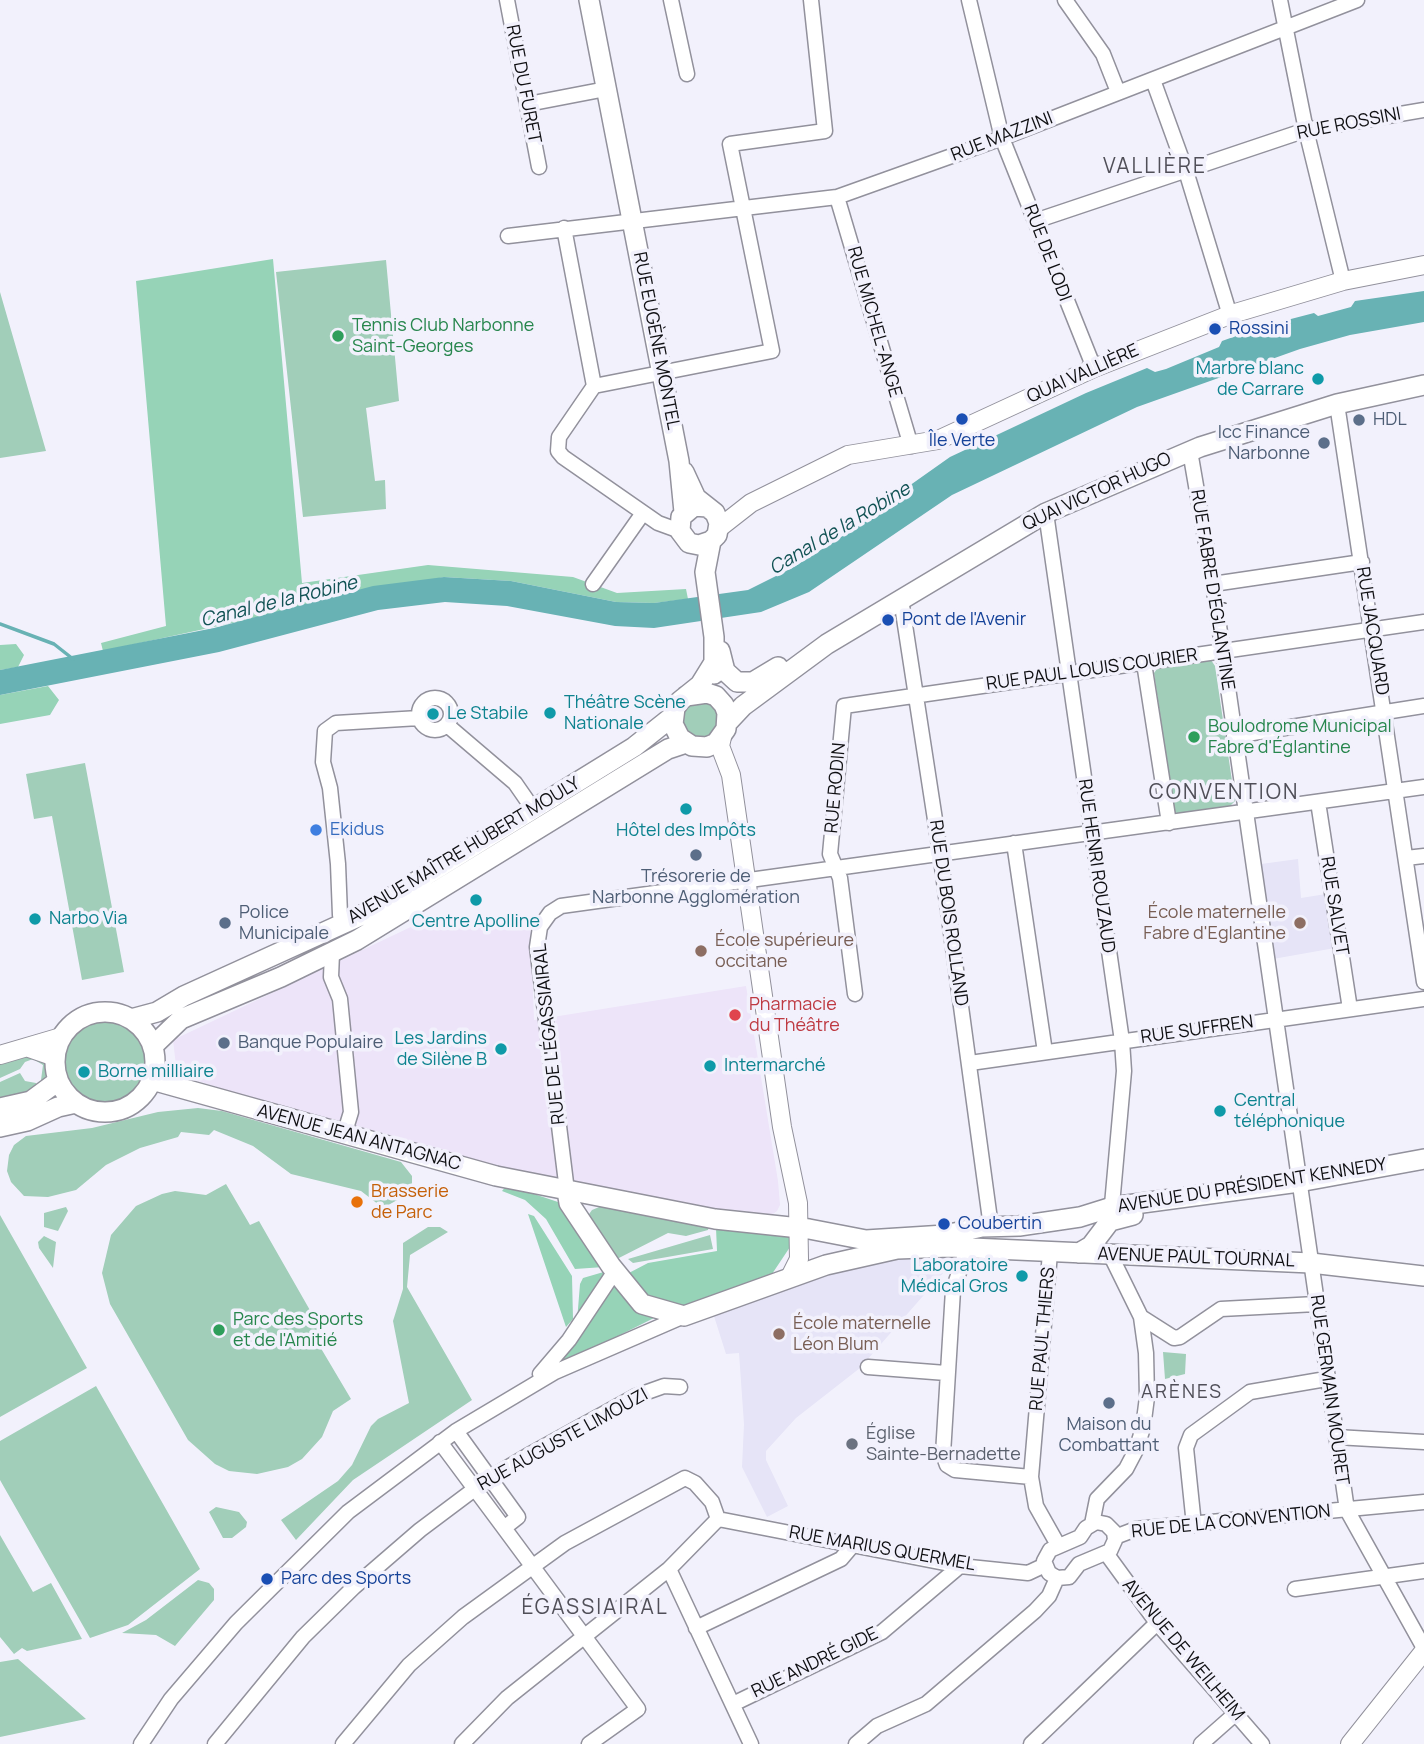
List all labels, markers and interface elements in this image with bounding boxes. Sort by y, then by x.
street label: RUE DU FURET [501,23,545,145]
street label: RUE ROSSINI [1295,103,1403,145]
street label: RUE MAZZINI [948,108,1056,166]
district label: VALLIÈRE [1104,154,1206,180]
street label: RUE DE LODI [1019,202,1075,304]
street label: RUE MICHEL-ANGE [842,244,906,400]
street label: RUE EUGÈNE MONTEL [628,250,684,432]
place label: Tennis Club Narbonne Saint-Georges [352,315,534,358]
place label: Rossini [1229,318,1289,340]
marker: Rossini [1207,321,1223,337]
marker: Tennis Club Narbonne Saint-Georges [330,328,346,344]
street label: QUAI VALLIÈRE [1024,340,1142,408]
place label: Marbre blanc de Carrare [1196,358,1304,400]
marker: Marbre blanc de Carrare [1310,371,1326,387]
place label: HDL [1373,409,1407,431]
marker: Île Verte [954,411,970,427]
marker: HDL [1351,412,1367,428]
place label: Icc Finance Narbonne [1218,422,1310,464]
place label: Île Verte [929,430,995,452]
marker: Icc Finance Narbonne [1316,435,1332,451]
street label: QUAI VICTOR HUGO [1019,448,1175,536]
water label: Canal de la Robine [765,478,915,580]
street label: RUE FABRE D'ÉGLANTINE [1185,488,1239,692]
street label: RUE JACQUARD [1351,565,1393,697]
water label: Canal de la Robine [198,572,360,632]
place label: Pont de l'Avenir [902,609,1026,631]
marker: Pont de l'Avenir [880,612,896,628]
street label: RUE PAUL LOUIS COURIER [985,644,1199,696]
place label: Théâtre Scène Nationale [564,692,686,734]
place label: Le Stabile [447,703,528,725]
marker: Théâtre Scène Nationale [542,705,558,721]
marker: Le Stabile [425,706,441,722]
place label: Boulodrome Municipal Fabre d'Églantine [1208,716,1392,758]
marker: Boulodrome Municipal Fabre d'Églantine [1186,729,1202,745]
street label: RUE RODIN [821,742,851,834]
street label: AVENUE MAÎTRE HUBERT MOULY [344,773,584,929]
street label: RUE HENRI ROUZAUD [1073,777,1119,955]
district label: CONVENTION [1150,780,1298,806]
marker: Hôtel des Impôts [678,801,694,817]
place label: Ekidus [330,819,384,841]
street label: RUE DU BOIS ROLLAND [924,819,972,1007]
place label: Hôtel des Impôts [616,820,756,842]
marker: Ekidus [308,822,324,838]
marker: Trésorerie de Narbonne Agglomération [688,847,704,863]
street label: RUE SALVET [1316,855,1352,957]
place label: Trésorerie de Narbonne Agglomération [592,866,800,908]
marker: Centre Apolline [468,892,484,908]
place label: Police Municipale [239,902,329,944]
place label: École maternelle Fabre d'Eglantine [1143,902,1286,944]
place label: Narbo Via [49,908,127,930]
marker: Narbo Via [27,911,43,927]
place label: Centre Apolline [412,911,540,933]
marker: Police Municipale [217,915,233,931]
marker: École maternelle Fabre d'Eglantine [1292,915,1308,931]
place label: École supérieure occitane [715,930,854,972]
street label: RUE DE L'ÉGASSIAIRAL [530,942,570,1126]
marker: École supérieure occitane [693,943,709,959]
place label: Pharmacie du Théâtre [749,994,840,1036]
marker: Pharmacie du Théâtre [727,1007,743,1023]
street label: RUE SUFFREN [1139,1011,1255,1049]
place label: Les Jardins de Silène B [395,1028,487,1070]
place label: Banque Populaire [238,1032,383,1054]
marker: Banque Populaire [216,1035,232,1051]
marker: Les Jardins de Silène B [493,1041,509,1057]
place label: Intermarché [724,1055,826,1077]
marker: Intermarché [702,1058,718,1074]
place label: Borne milliaire [98,1061,214,1083]
marker: Borne milliaire [76,1064,92,1080]
place label: Central téléphonique [1234,1090,1345,1132]
street label: AVENUE JEAN ANTAGNAC [255,1100,463,1176]
marker: Central téléphonique [1212,1103,1228,1119]
street label: AVENUE DU PRÉSIDENT KENNEDY [1116,1154,1388,1218]
place label: Brasserie de Parc [371,1181,449,1224]
marker: Brasserie de Parc [349,1194,365,1210]
place label: Coubertin [958,1213,1042,1235]
marker: Coubertin [936,1216,952,1232]
street label: AVENUE PAUL TOURNAL [1097,1244,1295,1272]
place label: Laboratoire Médical Gros [901,1255,1008,1298]
street label: RUE PAUL THIERS [1026,1266,1060,1412]
marker: Laboratoire Médical Gros [1014,1268,1030,1284]
street label: RUE GERMAIN MOURET [1305,1293,1353,1487]
place label: Parc des Sports et de l'Amitié [233,1309,363,1352]
place label: École maternelle Léon Blum [793,1313,931,1356]
marker: Parc des Sports et de l'Amitié [211,1322,227,1338]
marker: École maternelle Léon Blum [771,1326,787,1342]
district label: ARÈNES [1142,1382,1222,1404]
street label: RUE AUGUSTE LIMOUZI [474,1384,652,1496]
marker: Maison du Combattant [1101,1395,1117,1411]
place label: Maison du Combattant [1059,1414,1159,1456]
place label: Église Sainte-Bernadette [866,1423,1021,1466]
marker: Église Sainte-Bernadette [844,1436,860,1452]
street label: RUE DE LA CONVENTION [1130,1501,1332,1543]
street label: RUE MARIUS QUERMEL [787,1522,977,1576]
place label: Parc des Sports [281,1568,411,1590]
marker: Parc des Sports [259,1571,275,1587]
street label: AVENUE DE WEILHEIM [1117,1575,1249,1725]
district label: ÉGASSIAIRAL [523,1595,667,1621]
street label: RUE ANDRÉ GIDE [748,1623,882,1703]

